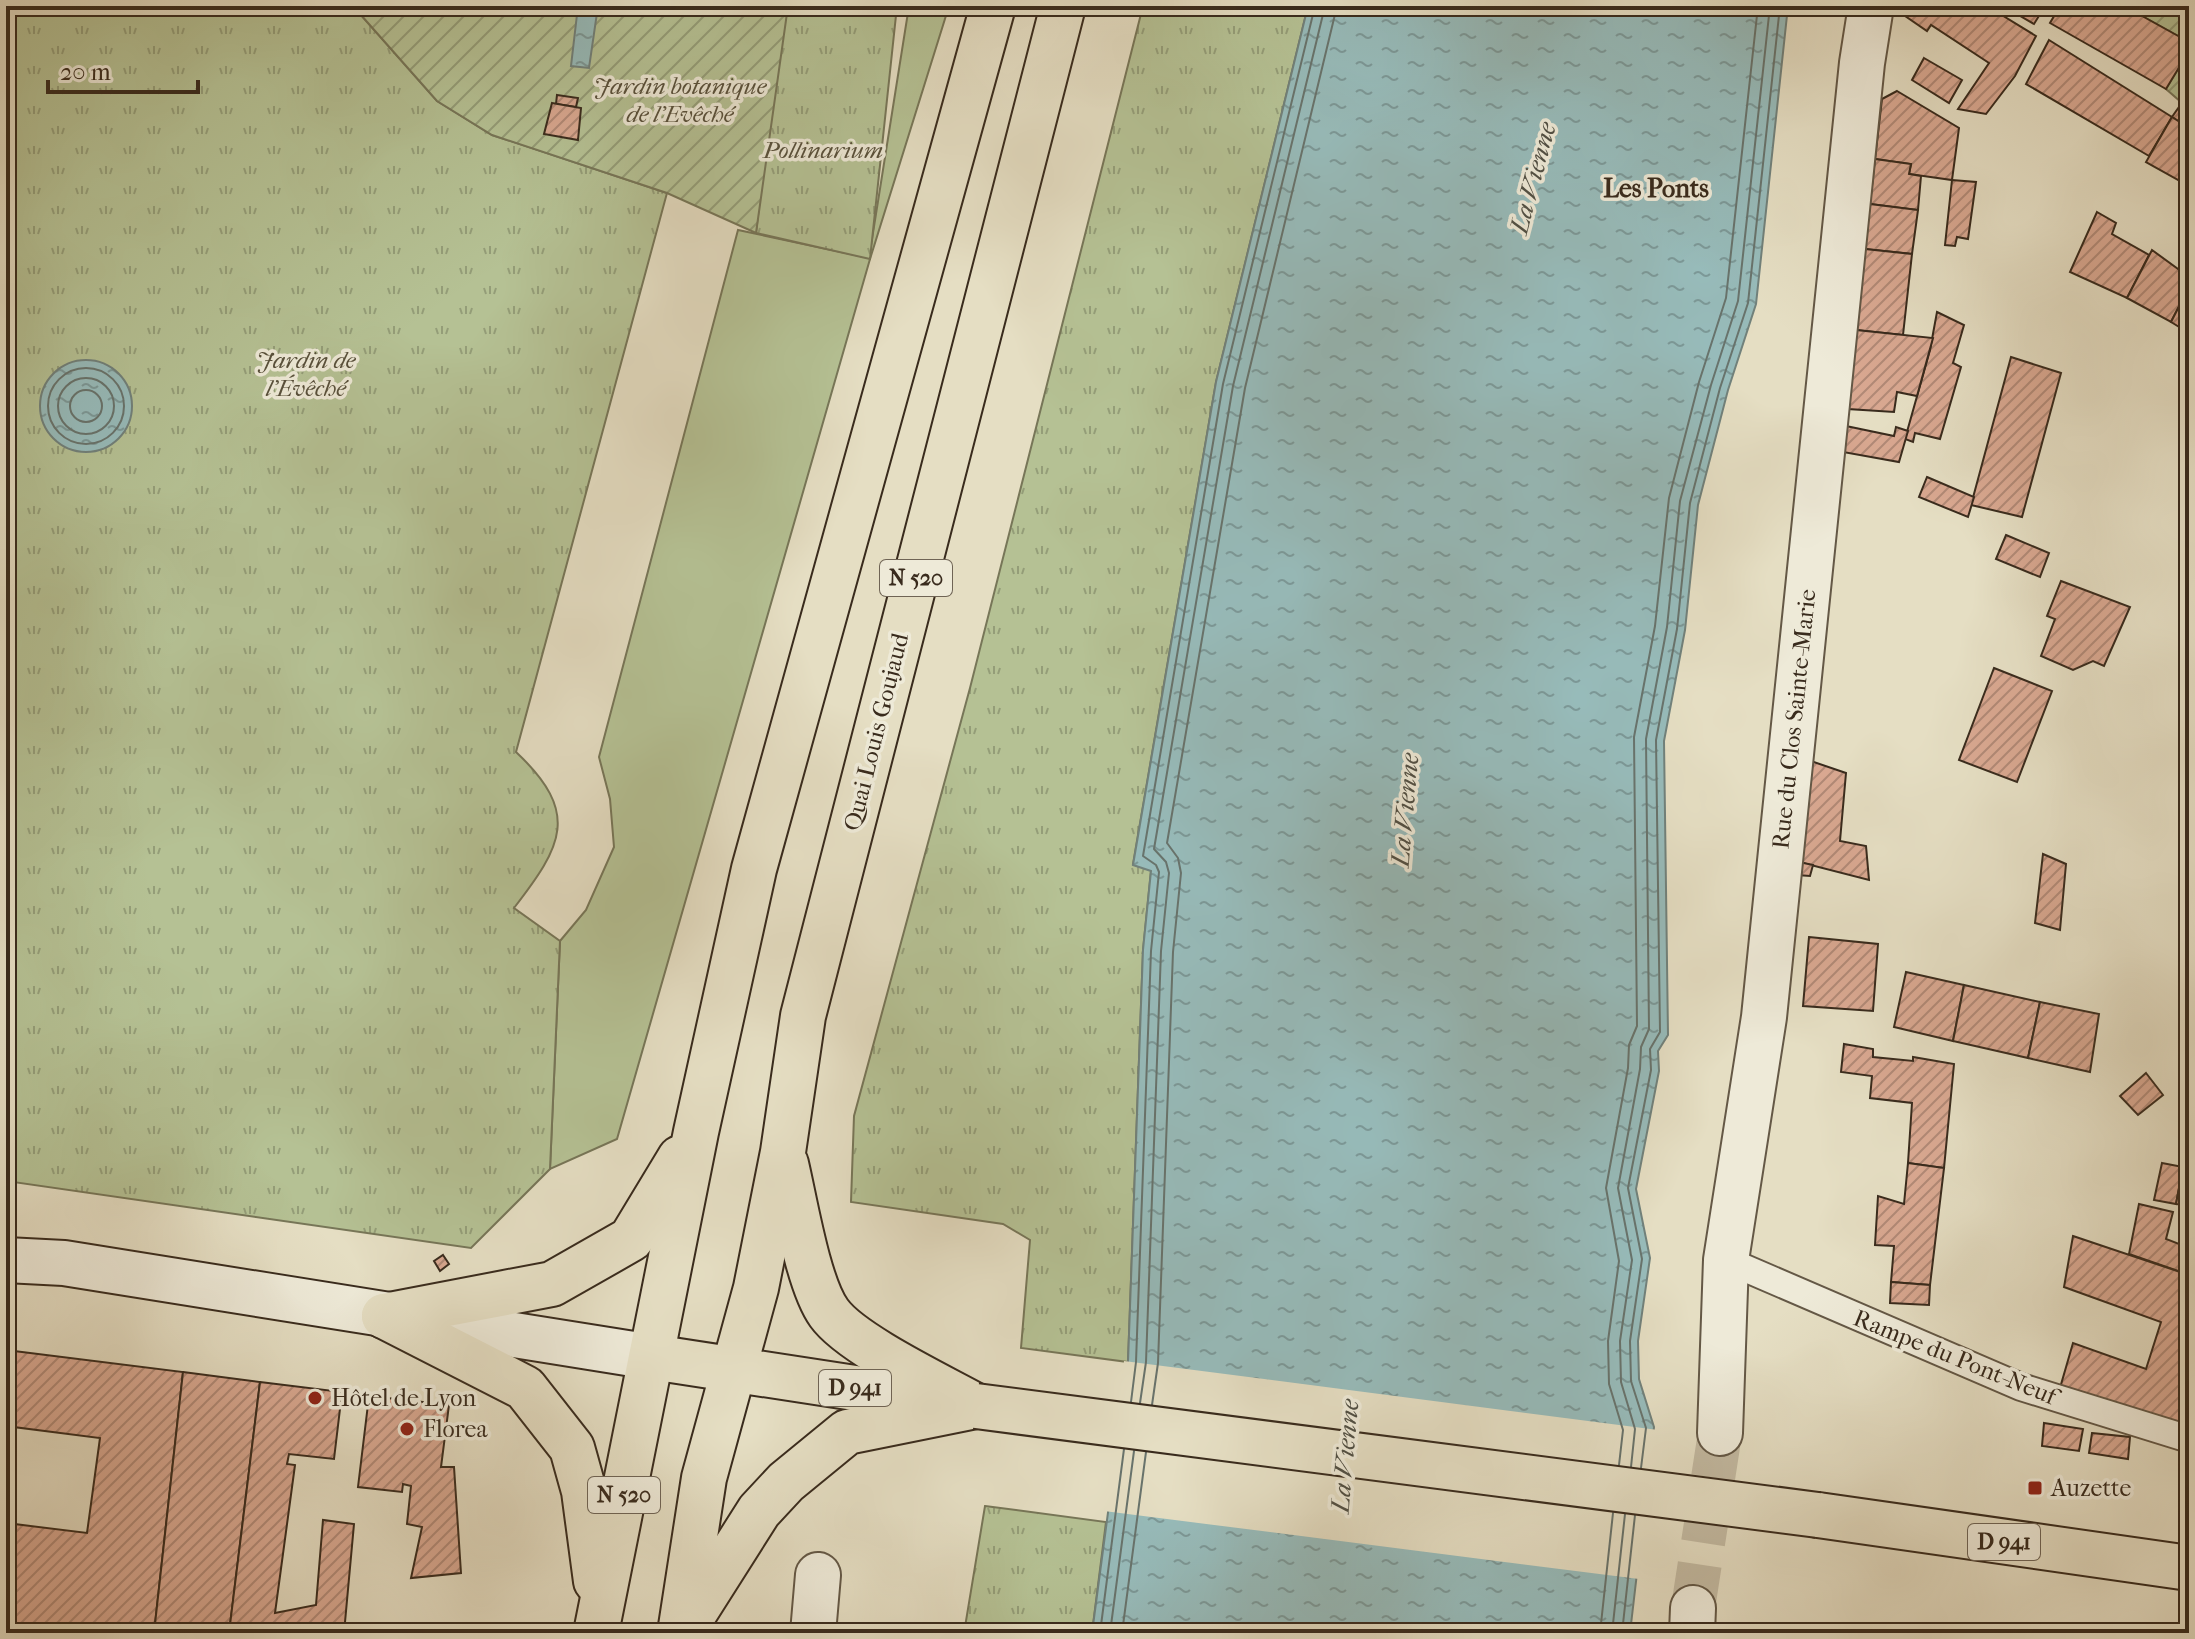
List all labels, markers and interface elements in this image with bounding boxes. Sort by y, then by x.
scale bar [48,44,198,94]
text: 20 m [60,58,111,86]
park label: Jardin botanique de l'Evêché [594,72,768,128]
water label: La Vienne [1503,117,1563,239]
park label: Pollinarium [762,136,883,164]
district label: Les Ponts [1603,173,1709,204]
park label: Jardin de l'Évêché [257,346,357,402]
road number: N 520 [880,560,952,596]
street label: Rue du Clos Sainte-Marie [1766,588,1822,850]
street label: Quai Louis Goujaud [838,629,914,834]
water label: La Vienne [1384,750,1426,870]
street label: Rampe du Pont-Neuf [1850,1304,2065,1412]
road number: D 941 [819,1370,891,1406]
place label: Hôtel de Lyon [331,1384,476,1412]
marker: Hôtel de Lyon [306,1389,324,1407]
water label: La Vienne [1324,1396,1366,1516]
place label: Florea [423,1415,488,1443]
marker: Florea [398,1420,416,1438]
place label: Auzette [2050,1474,2132,1502]
road number: N 520 [588,1477,660,1513]
marker: Auzette [2026,1479,2044,1497]
road number: D 941 [1968,1524,2040,1560]

